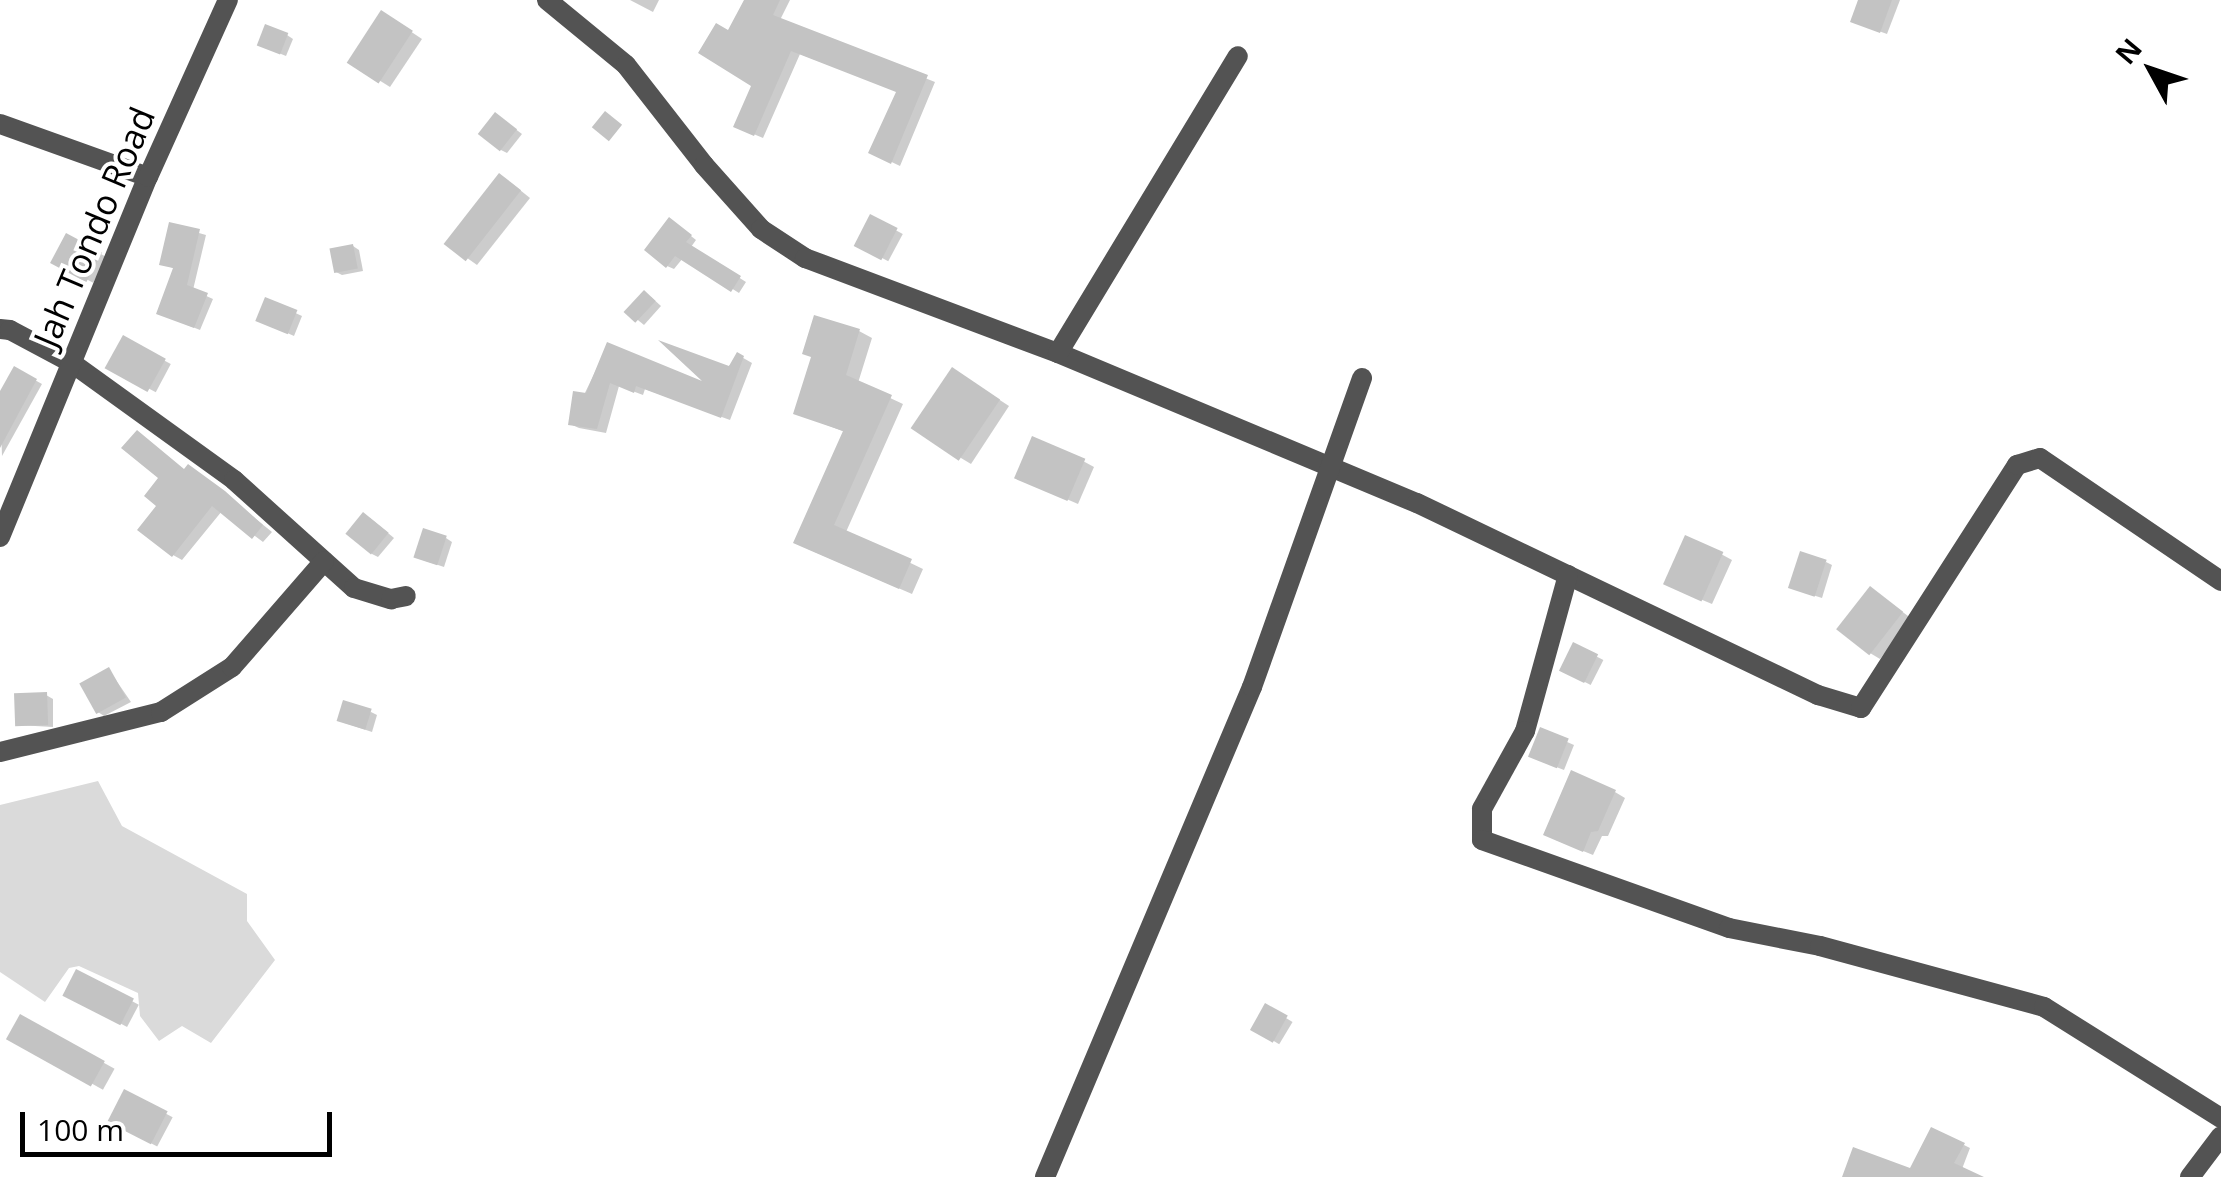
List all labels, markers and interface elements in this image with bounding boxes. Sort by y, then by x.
north arrow [2101,20,2201,120]
text: N [2106,30,2150,72]
street label: Jah Tondo Road [25,101,163,353]
scale bar [25,1092,338,1154]
text: 100 m [37,1109,124,1150]

